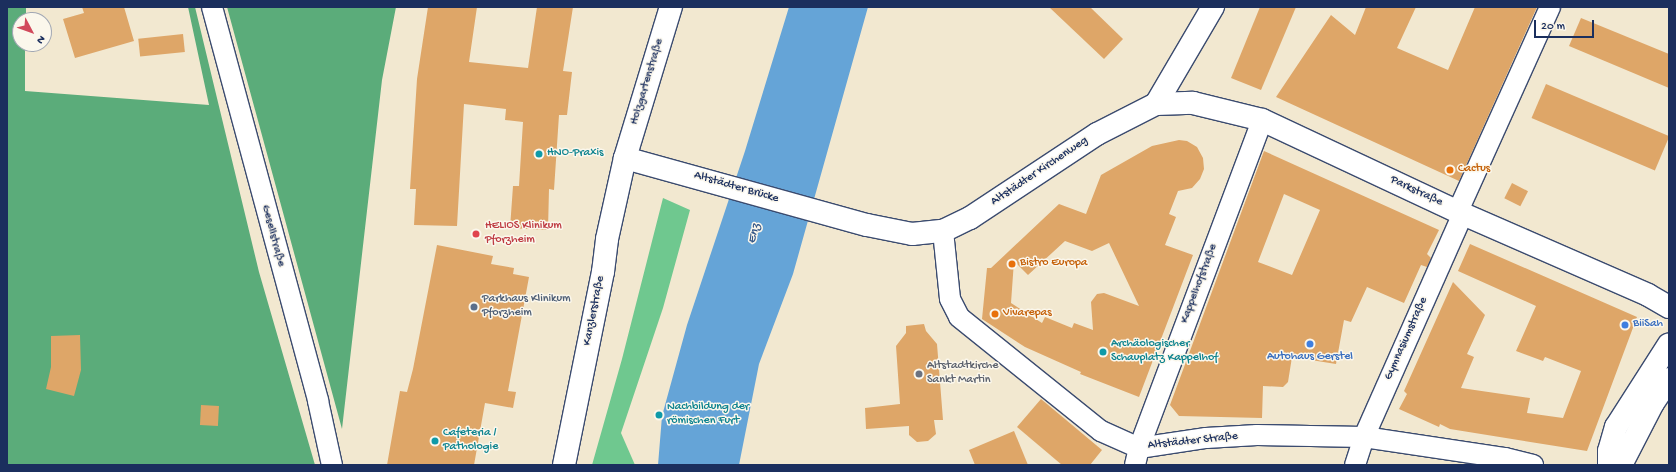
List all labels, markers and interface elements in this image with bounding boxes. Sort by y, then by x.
north arrow [12,12,52,52]
scale bar [1536,12,1596,38]
text: 20 m [1541,20,1565,34]
text: N [33,33,47,46]
street label: Holzgartenstraße [628,37,668,127]
street label: Altstädter Kirchenweg [989,134,1091,210]
place label: HNO-Praxis [547,147,604,161]
marker: HNO-Praxis [534,149,544,159]
place label: Cactus [1458,163,1490,177]
marker: Cactus [1445,165,1455,175]
street label: Altstädter Brücke [692,169,780,207]
street label: Parkstraße [1387,174,1445,210]
street label: Gesellstraße [257,204,287,268]
place label: HELIOS Klinikum Pforzheim [485,220,562,248]
water label: Enz [745,222,765,246]
marker: HELIOS Klinikum Pforzheim [470,228,482,240]
street label: Kappelhofstraße [1178,242,1222,326]
place label: Bistro Europa [1020,257,1088,271]
marker: Bistro Europa [1007,259,1017,269]
street label: Kanzlerstraße [581,275,609,347]
place label: Parkhaus Klinikum Pforzheim [482,293,571,321]
street label: Gymnasiumstraße [1382,295,1432,383]
marker: Parkhaus Klinikum Pforzheim [469,302,479,312]
place label: Vivarepas [1003,307,1052,321]
marker: Vivarepas [990,309,1000,319]
place label: BiiSah [1633,318,1663,332]
marker: BiiSah [1620,320,1630,330]
place label: Archäologischer Schauplatz Kappelhof [1111,338,1218,366]
marker: Autohaus Gerstel [1305,339,1315,349]
marker: Archäologischer Schauplatz Kappelhof [1098,347,1108,357]
place label: Autohaus Gerstel [1267,351,1353,365]
place label: Altstadtkirche Sankt Martin [927,360,998,388]
marker: Altstadtkirche Sankt Martin [914,369,924,379]
place label: Nachbildung der römischen Furt [667,401,749,429]
marker: Nachbildung der römischen Furt [654,410,664,420]
place label: Cafeteria / Pathologie [443,427,498,455]
street label: Altstädter Straße [1147,430,1239,454]
marker: Cafeteria / Pathologie [430,436,440,446]

